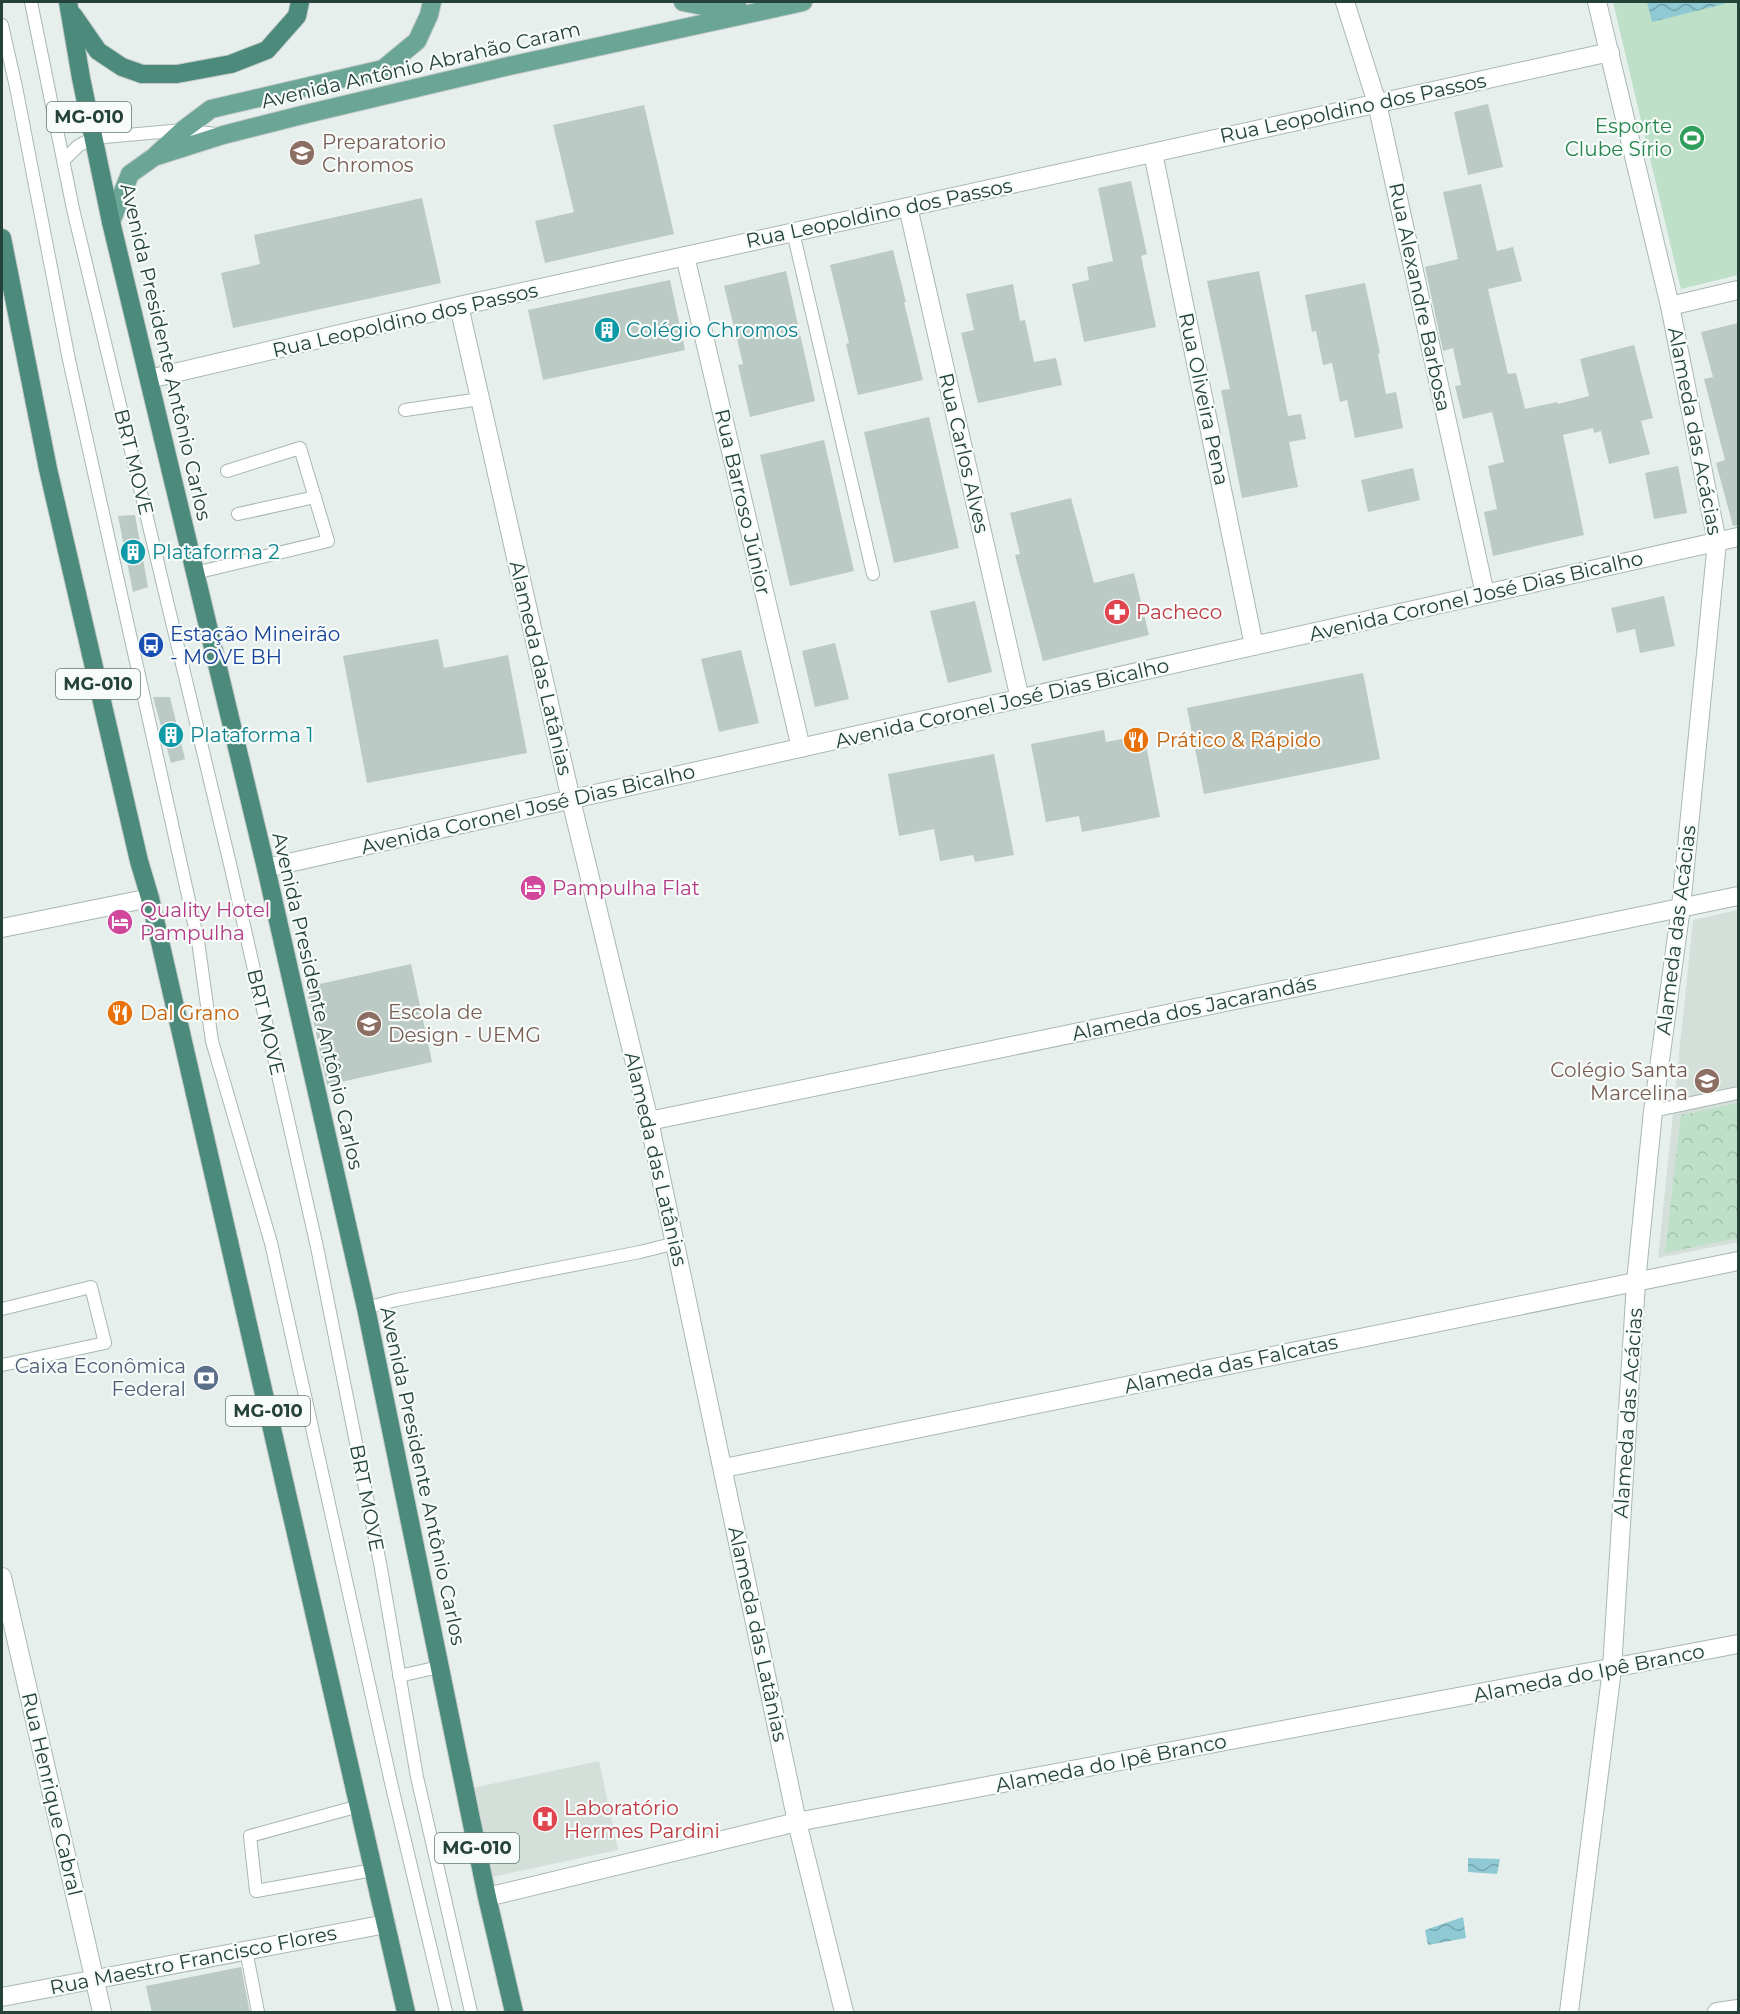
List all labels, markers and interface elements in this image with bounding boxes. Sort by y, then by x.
street label: Avenida Antônio Abrahão Caram [259,17,583,113]
street label: Rua Leopoldino dos Passos [1218,68,1489,148]
road number: MG-010 [47,102,131,132]
place label: Esporte Clube Sírio [1565,114,1672,161]
sports icon: Esporte Clube Sírio [1677,123,1707,153]
place label: Preparatorio Chromos [322,130,446,177]
school or university icon: Preparatorio Chromos [287,138,317,168]
street label: Rua Leopoldino dos Passos [744,173,1015,253]
street label: Rua Alexandre Barbosa [1384,180,1456,414]
street label: Avenida Presidente Antônio Carlos [115,181,217,523]
street label: Rua Leopoldino dos Passos [270,278,540,362]
street label: Rua Oliveira Pena [1174,310,1234,488]
building icon: Colégio Chromos [592,315,622,345]
place label: Colégio Chromos [626,318,798,342]
street label: Alameda das Acácias [1663,325,1727,537]
street label: Rua Carlos Alves [934,371,994,536]
street label: BRT MOVE [109,406,159,518]
street label: Rua Barroso Júnior [710,407,776,597]
building icon: Plataforma 2 [118,537,148,567]
place label: Plataforma 2 [152,540,280,564]
street label: Avenida Coronel José Dias Bicalho [1307,546,1645,646]
street label: Alameda das Latânias [505,558,577,778]
pharmacy icon: Pacheco [1102,597,1132,627]
place label: Pacheco [1136,600,1222,624]
place label: Estação Mineirão - MOVE BH [170,622,340,669]
bus stop icon: Estação Mineirão - MOVE BH [136,630,166,660]
street label: Avenida Coronel José Dias Bicalho [833,653,1171,753]
road number: MG-010 [56,669,140,699]
building icon: Plataforma 1 [156,720,186,750]
place label: Plataforma 1 [190,723,314,747]
restaurant icon: Prático & Rápido [1121,725,1151,755]
place label: Prático & Rápido [1156,728,1321,752]
street label: Avenida Coronel José Dias Bicalho [359,759,697,859]
street label: Alameda das Acácias [1651,824,1701,1036]
street label: Avenida Presidente Antônio Carlos [267,830,369,1172]
hotel icon: Pampulha Flat [518,873,548,903]
place label: Pampulha Flat [552,876,700,900]
place label: Quality Hotel Pampulha [140,898,270,945]
hotel icon: Quality Hotel Pampulha [105,907,135,937]
street label: BRT MOVE [242,966,290,1078]
street label: Alameda dos Jacarandás [1070,970,1319,1046]
restaurant icon: Dal Grano [105,998,135,1028]
place label: Escola de Design - UEMG [388,1000,541,1047]
place label: Dal Grano [140,1001,239,1025]
school or university icon: Escola de Design - UEMG [354,1009,384,1039]
street label: Alameda das Latânias [620,1049,692,1269]
place label: Colégio Santa Marcelina [1550,1058,1688,1105]
school or university icon: Colégio Santa Marcelina [1692,1066,1722,1096]
street label: Avenida Presidente Antônio Carlos [375,1305,471,1648]
street label: Alameda das Acácias [1609,1307,1647,1519]
street label: Alameda das Falcatas [1122,1330,1340,1398]
place label: Caixa Econômica Federal [15,1354,186,1401]
bank icon: Caixa Econômica Federal [191,1363,221,1393]
road number: MG-010 [226,1396,310,1426]
street label: BRT MOVE [345,1442,389,1554]
street label: Alameda das Latânias [723,1524,793,1744]
street label: Alameda do Ipê Branco [1471,1639,1707,1707]
street label: Rua Henrique Cabral [17,1690,87,1898]
street label: Alameda do Ipê Branco [993,1729,1229,1797]
place label: Laboratório Hermes Pardini [564,1796,720,1843]
hospital icon: Laboratório Hermes Pardini [530,1804,560,1834]
road number: MG-010 [435,1833,519,1863]
street label: Rua Maestro Francisco Flores [48,1920,339,2000]

